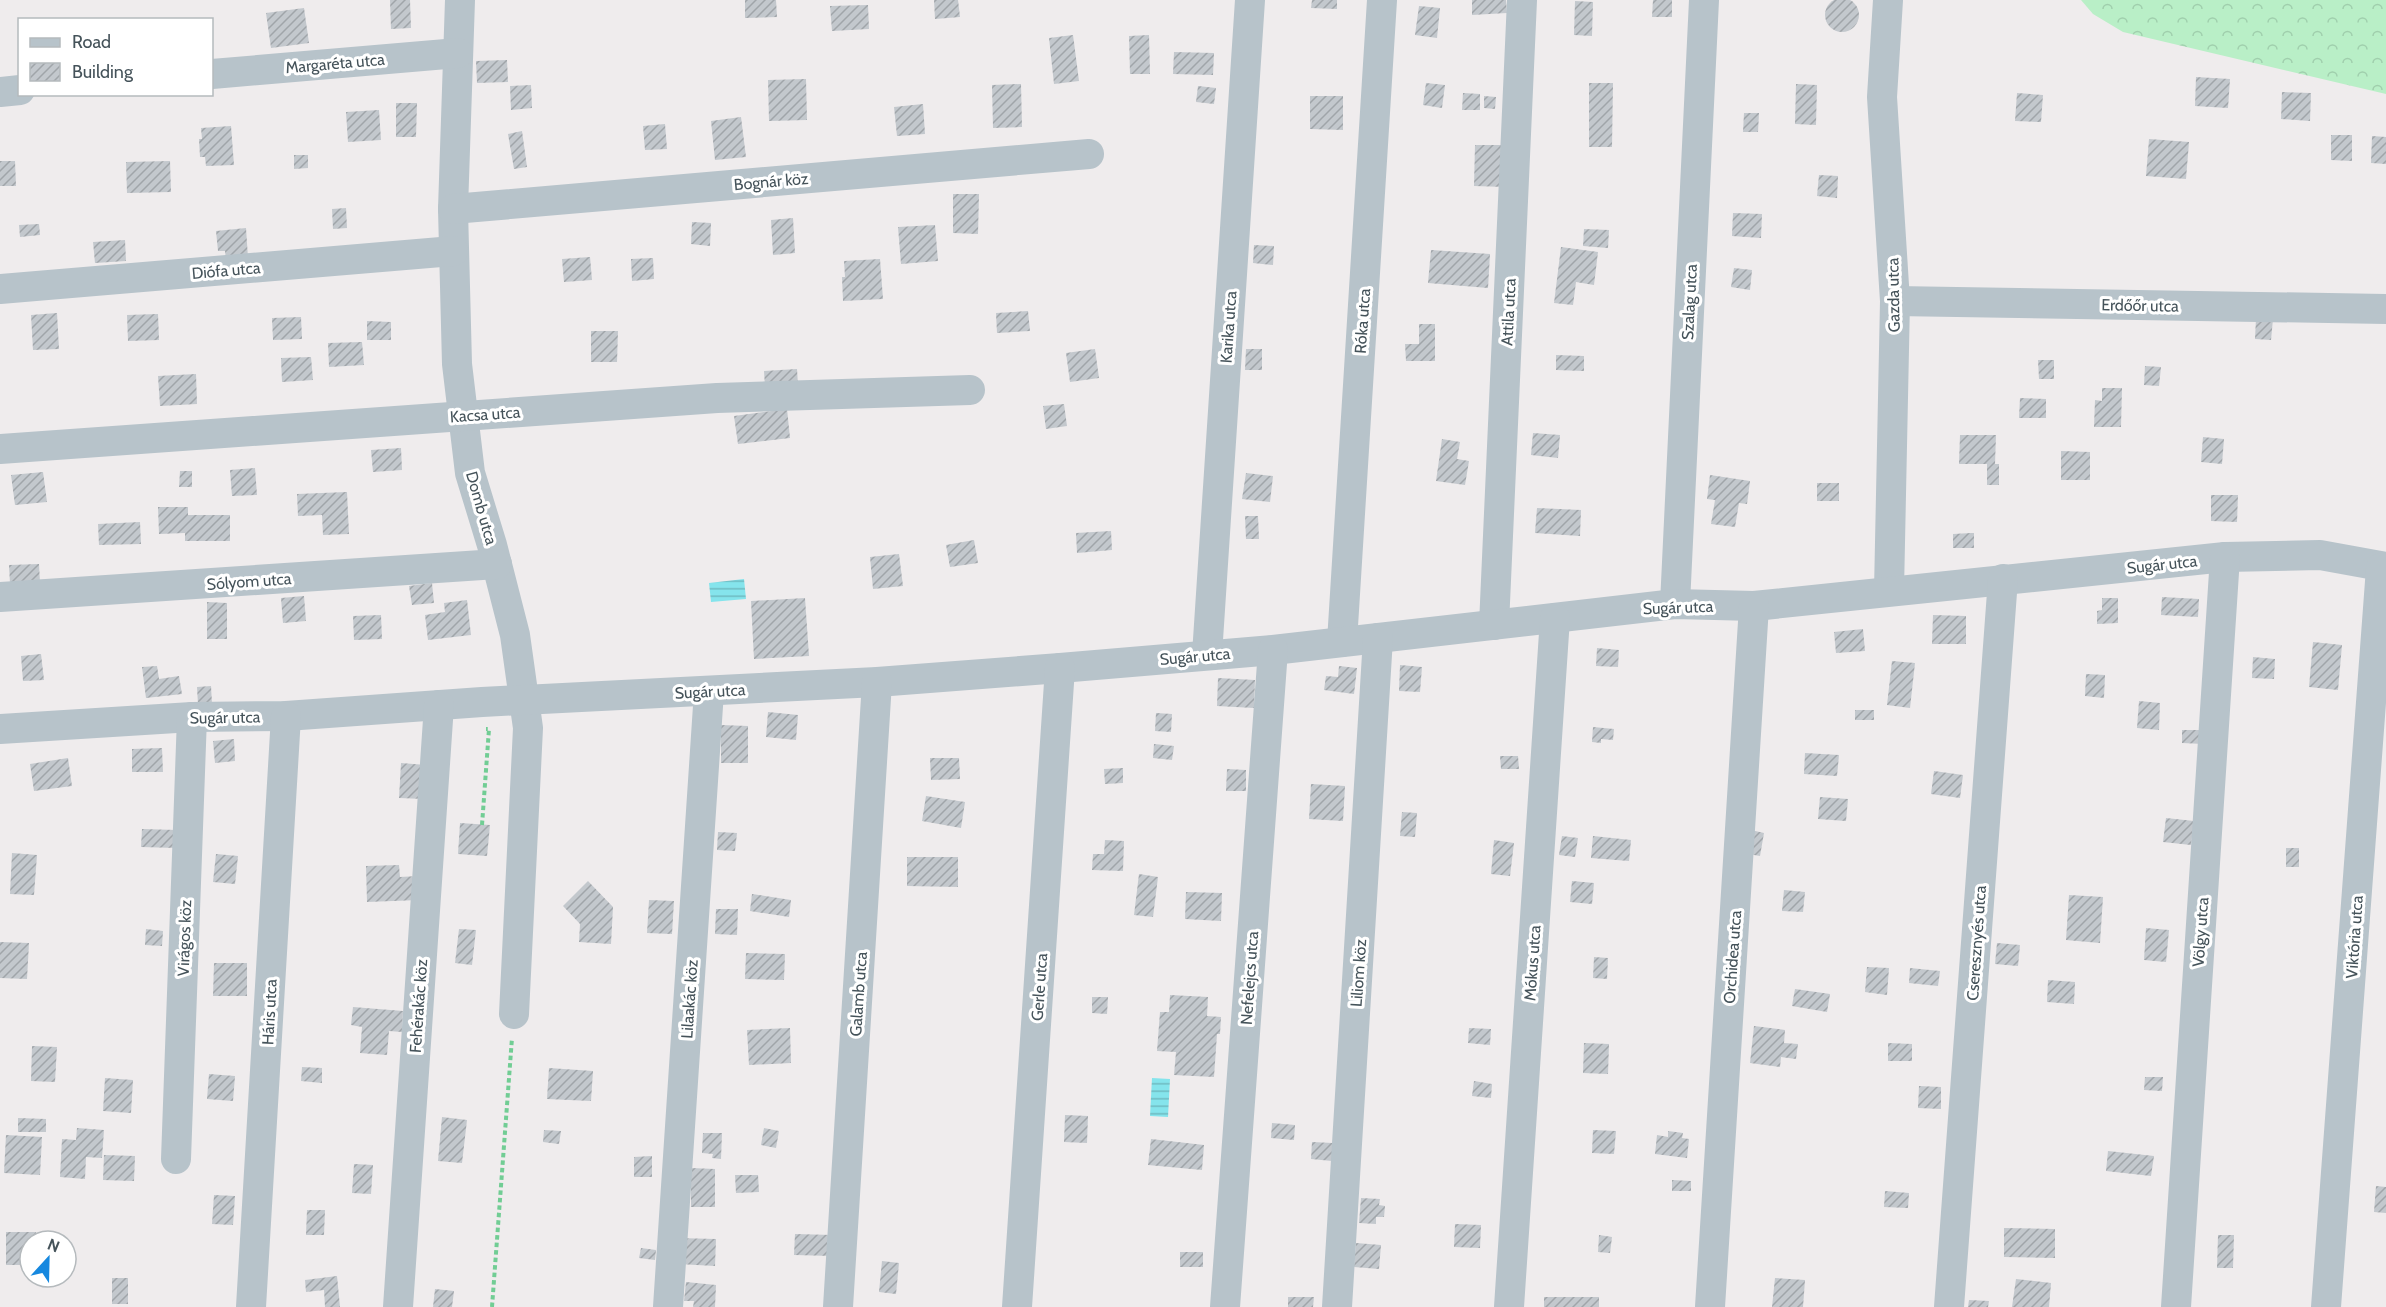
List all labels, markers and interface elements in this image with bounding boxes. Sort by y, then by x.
legend [18,18,213,96]
text: Road [72,31,111,53]
street label: Margaréta utca [285,50,386,77]
text: Building [72,61,134,83]
street label: Bognár köz [733,169,809,194]
street label: Gazda utca [1883,257,1904,332]
street label: Diófa utca [191,258,261,283]
street label: Szalag utca [1678,263,1701,341]
street label: Attila utca [1497,278,1520,346]
street label: Róka utca [1351,288,1374,354]
street label: Karika utca [1217,290,1241,364]
street label: Erdőőr utca [2101,295,2179,316]
street label: Kacsa utca [449,403,521,426]
street label: Domb utca [462,469,501,547]
street label: Sugár utca [2126,551,2198,578]
street label: Sólyom utca [206,569,292,594]
street label: Sugár utca [1642,597,1714,618]
street label: Sugár utca [1159,644,1231,669]
street label: Sugár utca [674,680,746,703]
street label: Sugár utca [190,707,261,728]
street label: Cseresznyés utca [1963,884,1990,1001]
street label: Viktória utca [2342,894,2367,979]
street label: Völgy utca [2189,896,2212,967]
street label: Virágos köz [174,899,195,977]
street label: Orchidea utca [1720,909,1745,1004]
street label: Mókus utca [1520,924,1545,1002]
street label: Nefelejcs utca [1237,930,1262,1026]
street label: Liliom köz [1347,938,1370,1008]
street label: Galamb utca [846,951,871,1037]
street label: Gerle utca [1028,952,1051,1022]
street label: Fehérakác köz [406,958,431,1054]
street label: Lilaakác köz [677,958,702,1039]
street label: Háris utca [258,978,281,1046]
north arrow [18,1229,78,1289]
text: N [45,1235,62,1256]

